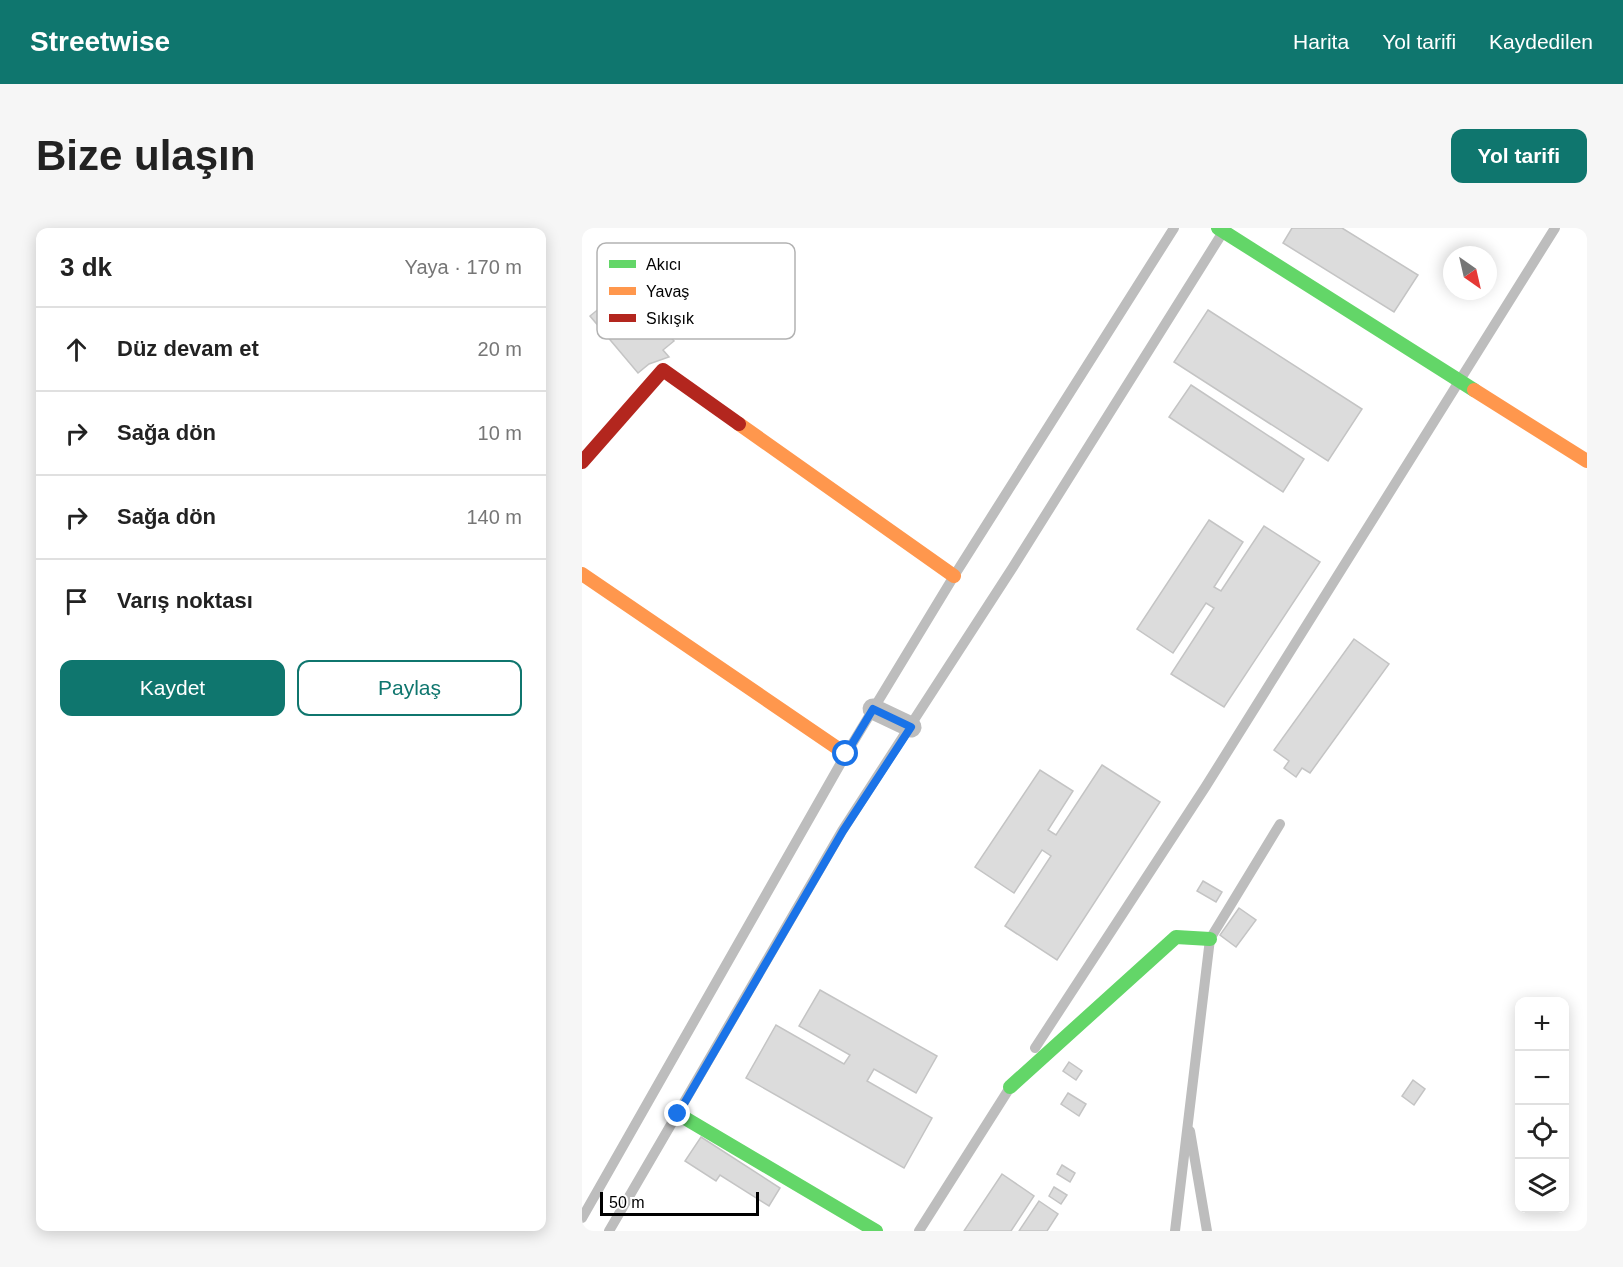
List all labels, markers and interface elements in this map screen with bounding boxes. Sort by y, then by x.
text: Streetwise [30,26,170,57]
text: Harita [1293,30,1349,53]
text: Yol tarifi [1382,30,1456,53]
text: Kaydedilen [1489,30,1593,53]
button: Yol tarifi [1451,129,1587,183]
text: Bize ulaşın [36,132,255,179]
legend [597,243,795,339]
north arrow [1443,246,1497,300]
text: 3 dk [60,252,112,282]
text: Yaya · 170 m [405,256,522,278]
text: Akıcı [646,256,682,273]
text: Yavaş [646,283,689,300]
text: Sıkışık [646,310,695,327]
icon: ahead [60,333,93,366]
text: Düz devam et [117,336,259,361]
text: 20 m [478,338,522,360]
icon: right [60,417,93,450]
text: Sağa dön [117,420,216,445]
text: 10 m [478,422,522,444]
icon: right [60,501,93,534]
text: Sağa dön [117,504,216,529]
text: 140 m [466,506,522,528]
icon: arrive [60,585,93,618]
text: Varış noktası [117,588,253,613]
button: Kaydet [60,660,285,716]
button: Paylaş [297,660,522,716]
route start [832,740,858,766]
map controls [1515,997,1569,1213]
button: + [1515,997,1569,1051]
button: − [1515,1051,1569,1105]
route end [664,1100,690,1126]
button: locate [1515,1105,1569,1159]
button: layers [1515,1159,1569,1213]
scale bar [600,1189,759,1216]
text: 50 m [609,1194,645,1211]

